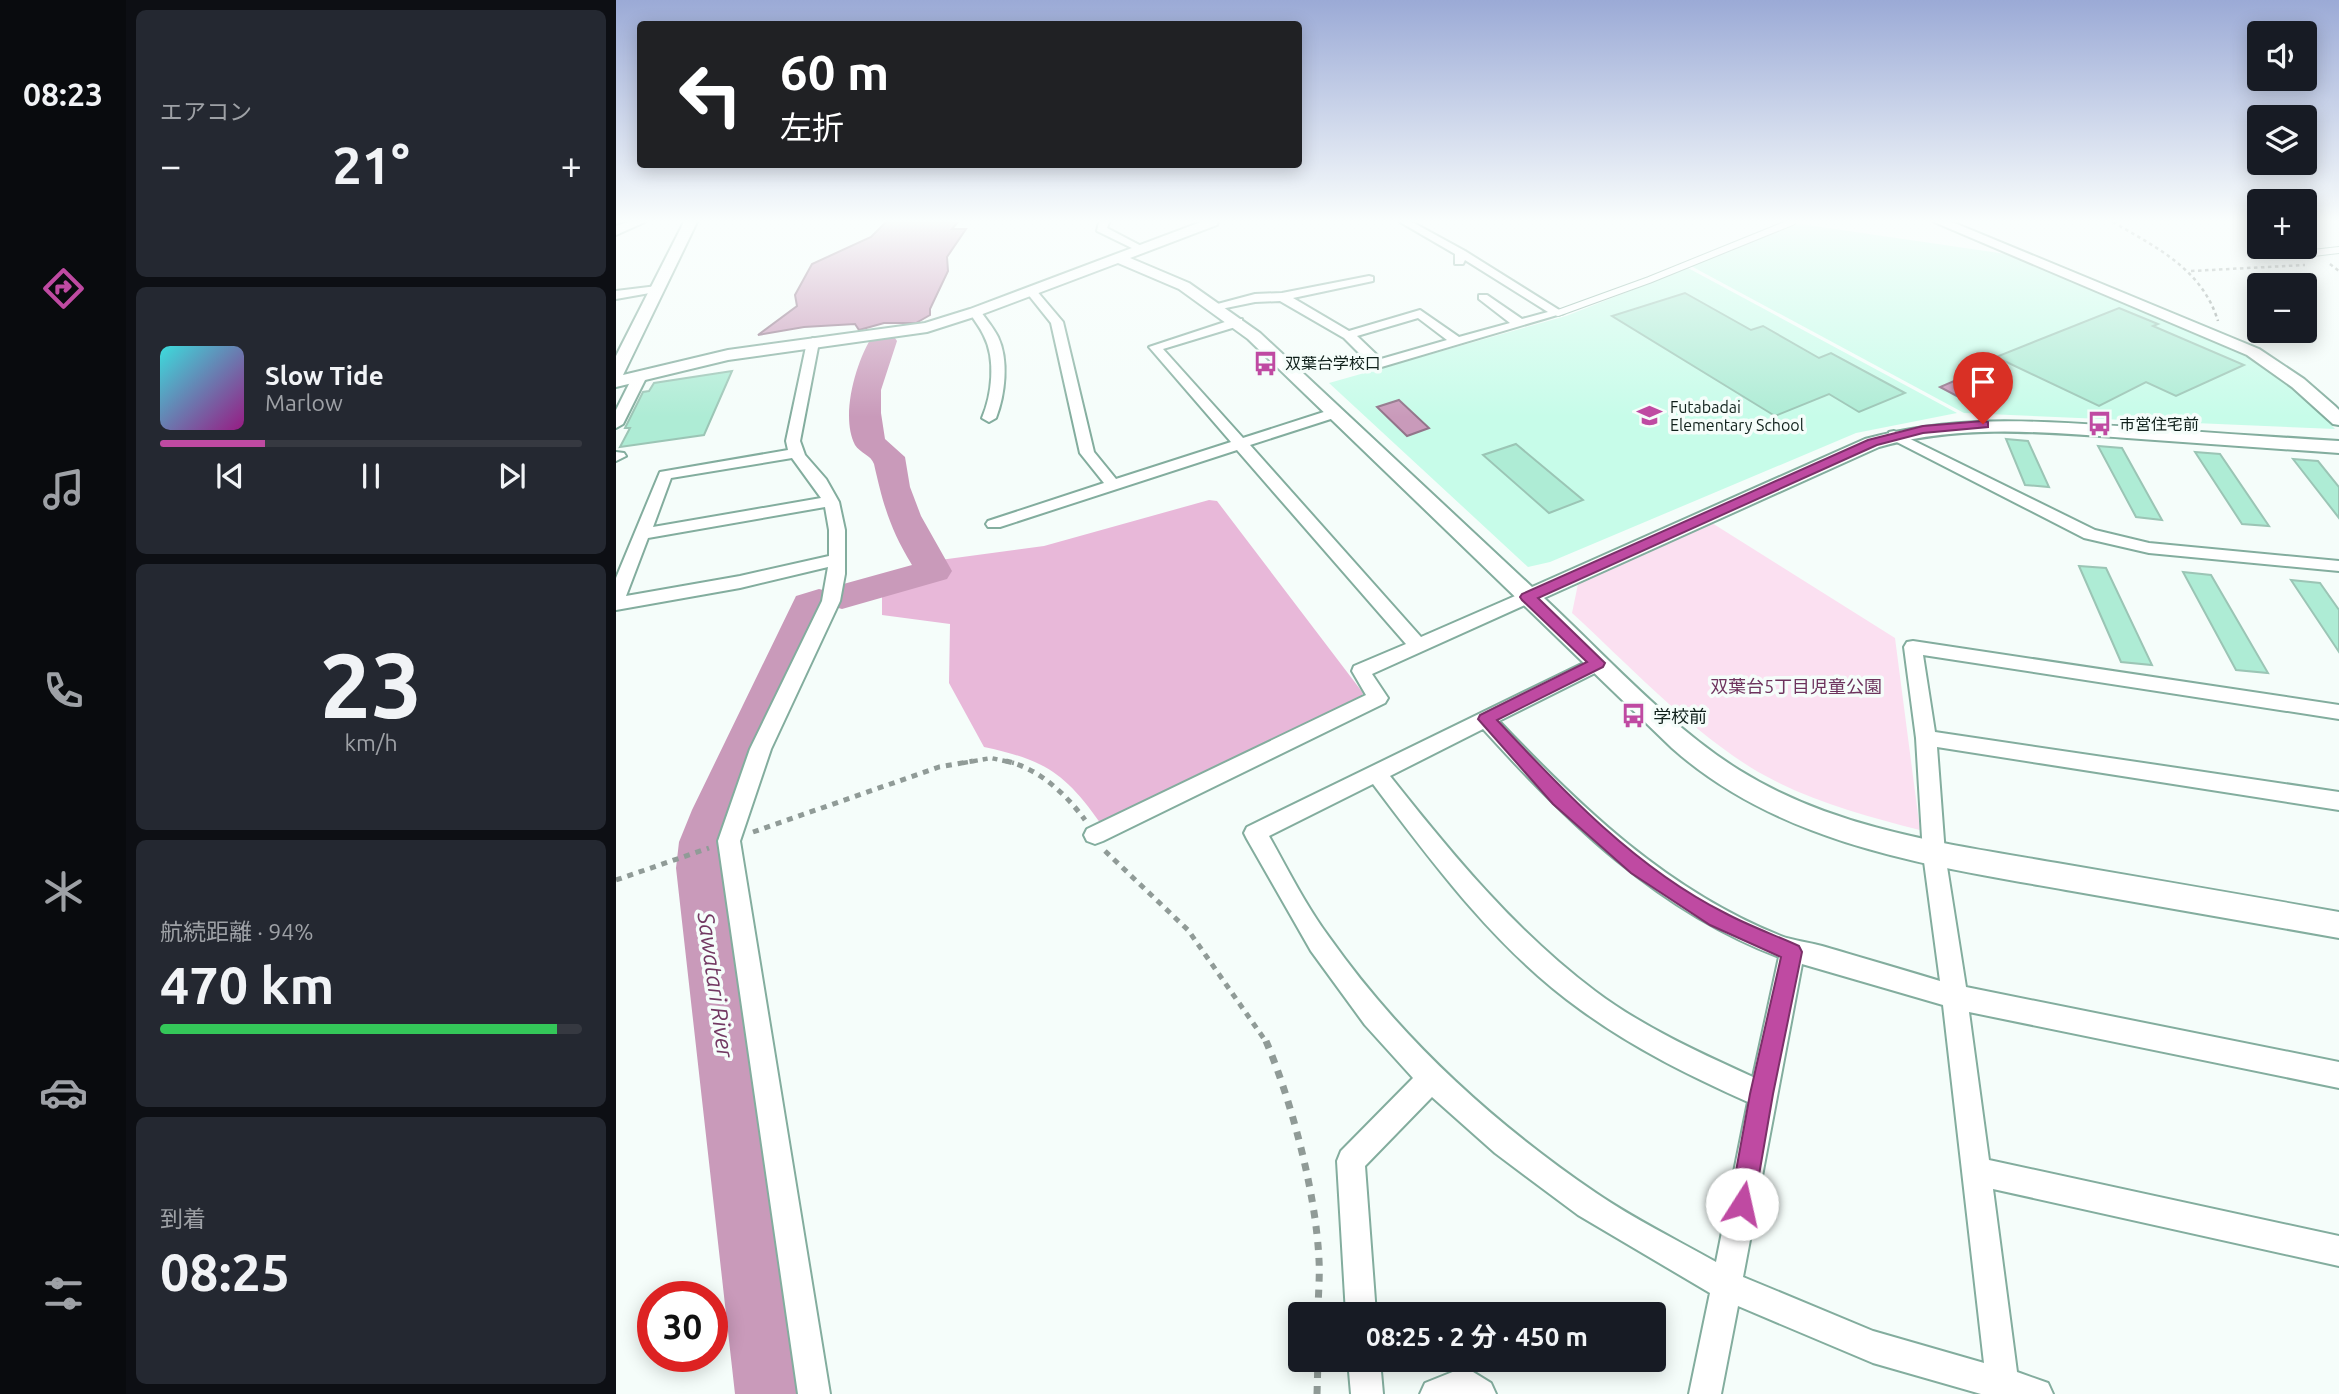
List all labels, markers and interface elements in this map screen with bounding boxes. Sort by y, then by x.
map controls [2247,21,2317,343]
button: sound [2247,21,2317,91]
text: 60 m [780,44,889,99]
icon: left [665,49,756,140]
text: 08:23 [23,76,103,112]
text: エアコン [160,99,252,124]
button: layers [2247,105,2317,175]
text: 左折 [780,109,844,145]
text: 21° [332,136,410,194]
text: − [160,144,181,186]
text: + [561,144,582,186]
button: + [2247,189,2317,259]
icon: directions [39,264,88,313]
button: − [2247,273,2317,343]
bus stop icon: 双葉台学校口 [1251,349,1279,377]
pin [1953,352,2013,424]
place label: 双葉台学校口 [1285,354,1381,372]
text: Slow Tide [265,361,384,390]
icon: arrive [1964,363,2002,401]
text: Marlow [265,390,343,415]
place label: Futabadai Elementary School [1670,398,1804,434]
school or university icon: Futabadai Elementary School [1636,402,1664,430]
bus stop icon: 市営住宅前 [2085,410,2113,438]
place label: 市営住宅前 [2119,415,2199,433]
icon: previous [211,457,249,495]
icon: pause [352,457,390,495]
icon: next [493,457,531,495]
icon: music [39,465,88,514]
text: 23 [320,633,422,735]
icon: phone [39,666,88,715]
park label: 双葉台5丁目児童公園 [1710,676,1882,696]
bus stop icon: 学校前 [1619,702,1647,730]
place label: 学校前 [1653,706,1707,726]
text: km/h [344,730,398,755]
icon: climate [39,867,88,916]
water label: Sawatari River [693,910,739,1061]
text: 航続距離 · 94% [160,919,313,944]
text: 470 km [160,956,334,1014]
icon: car [39,1068,88,1117]
position arrow [1705,1167,1779,1241]
text: 到着 [160,1206,206,1231]
text: 08:25 [160,1243,290,1301]
icon: filters [39,1269,88,1318]
speed limit sign: 30 [637,1281,728,1372]
text: 08:25 · 2 分 · 450 m [1366,1322,1588,1351]

